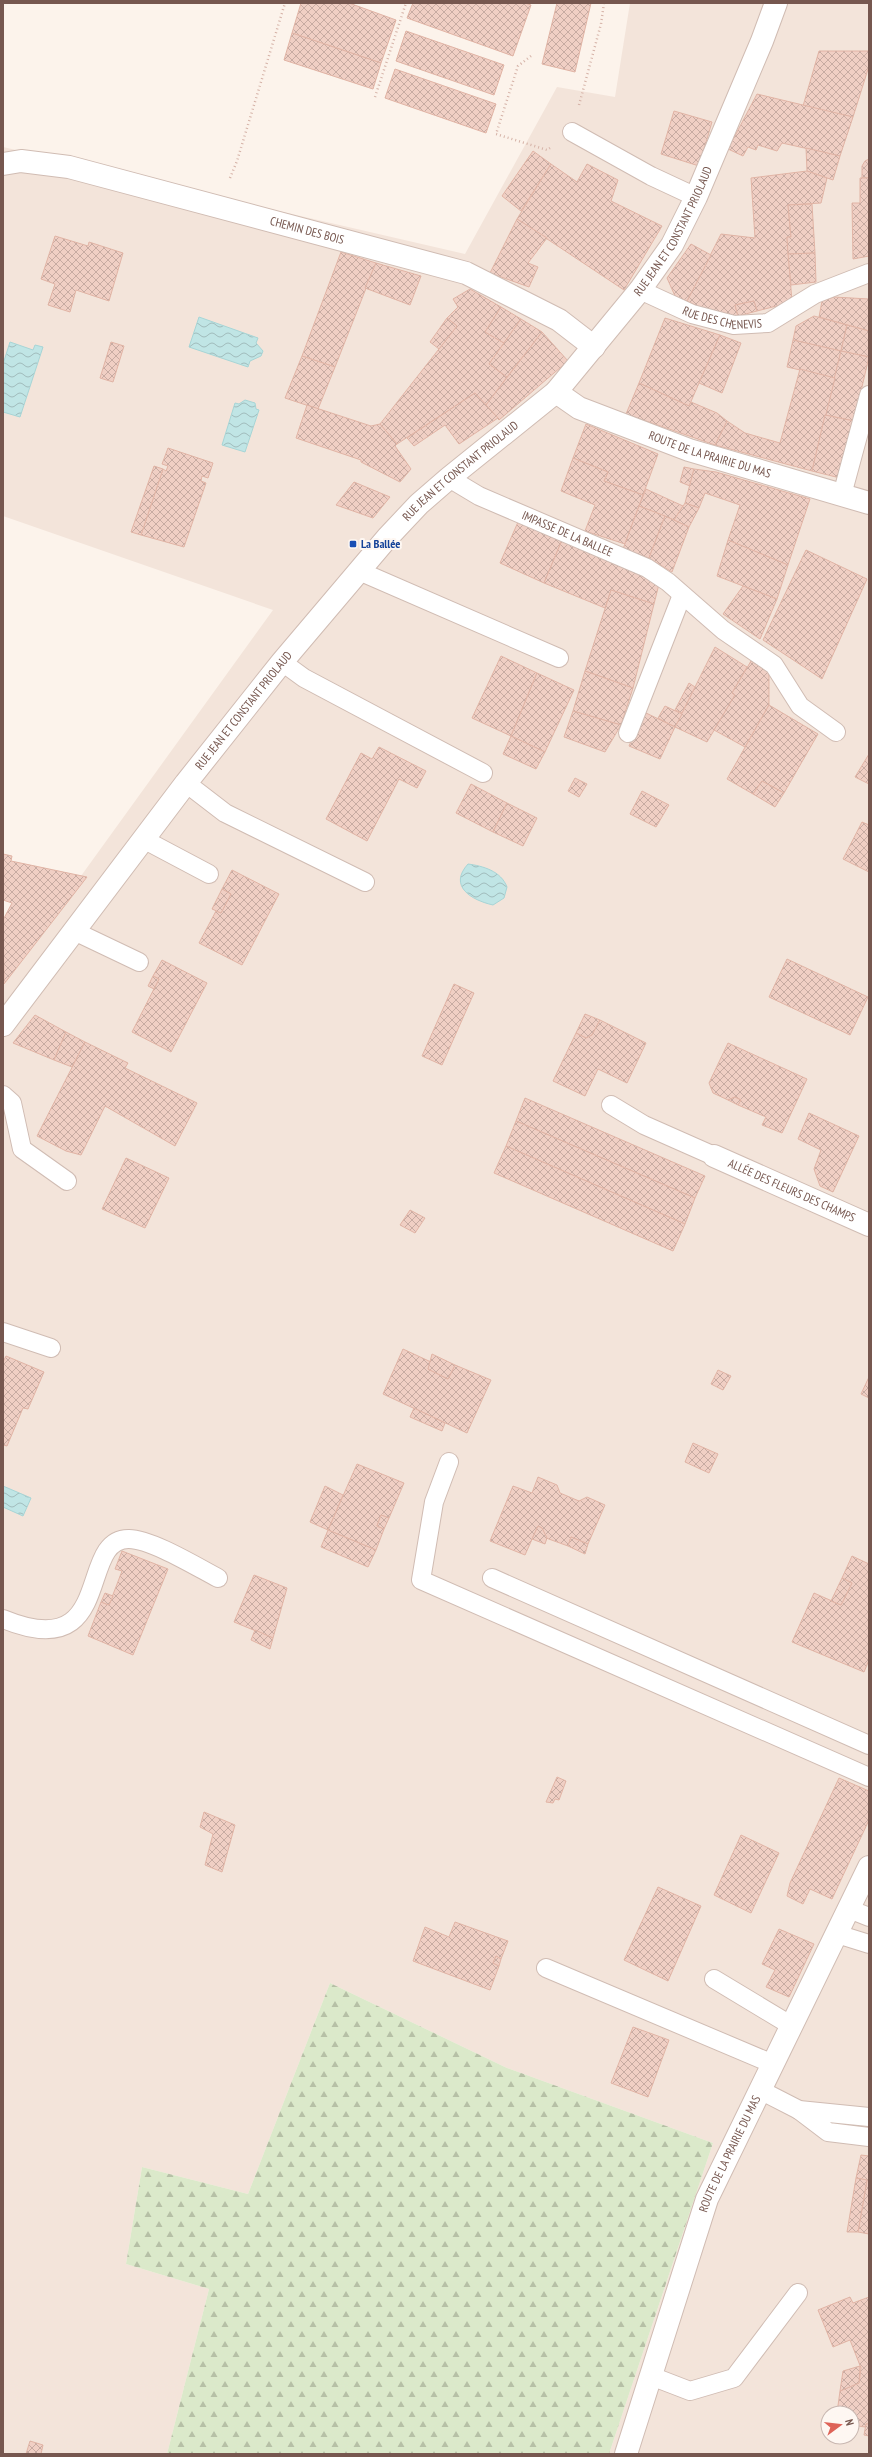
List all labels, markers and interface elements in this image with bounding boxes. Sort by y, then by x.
street label: RUE JEAN ET CONSTANT PRIOLAUD [630,164,715,299]
street label: CHEMIN DES BOIS [269,213,346,247]
street label: RUE DES CHENEVIS [680,303,762,332]
street label: RUE JEAN ET CONSTANT PRIOLAUD [399,417,521,524]
street label: ROUTE DE LA PRAIRIE DU MAS [647,427,773,481]
street label: IMPASSE DE LA BALLEE [520,507,615,559]
place label: La Ballée [361,536,400,551]
marker: La Ballée [348,539,358,549]
street label: RUE JEAN ET CONSTANT PRIOLAUD [192,648,295,772]
street label: ALLÉE DES FLEURS DES CHAMPS [726,1155,858,1225]
street label: ROUTE DE LA PRAIRIE DU MAS [695,2093,763,2214]
north arrow [820,2405,860,2445]
text: N [842,2418,857,2427]

